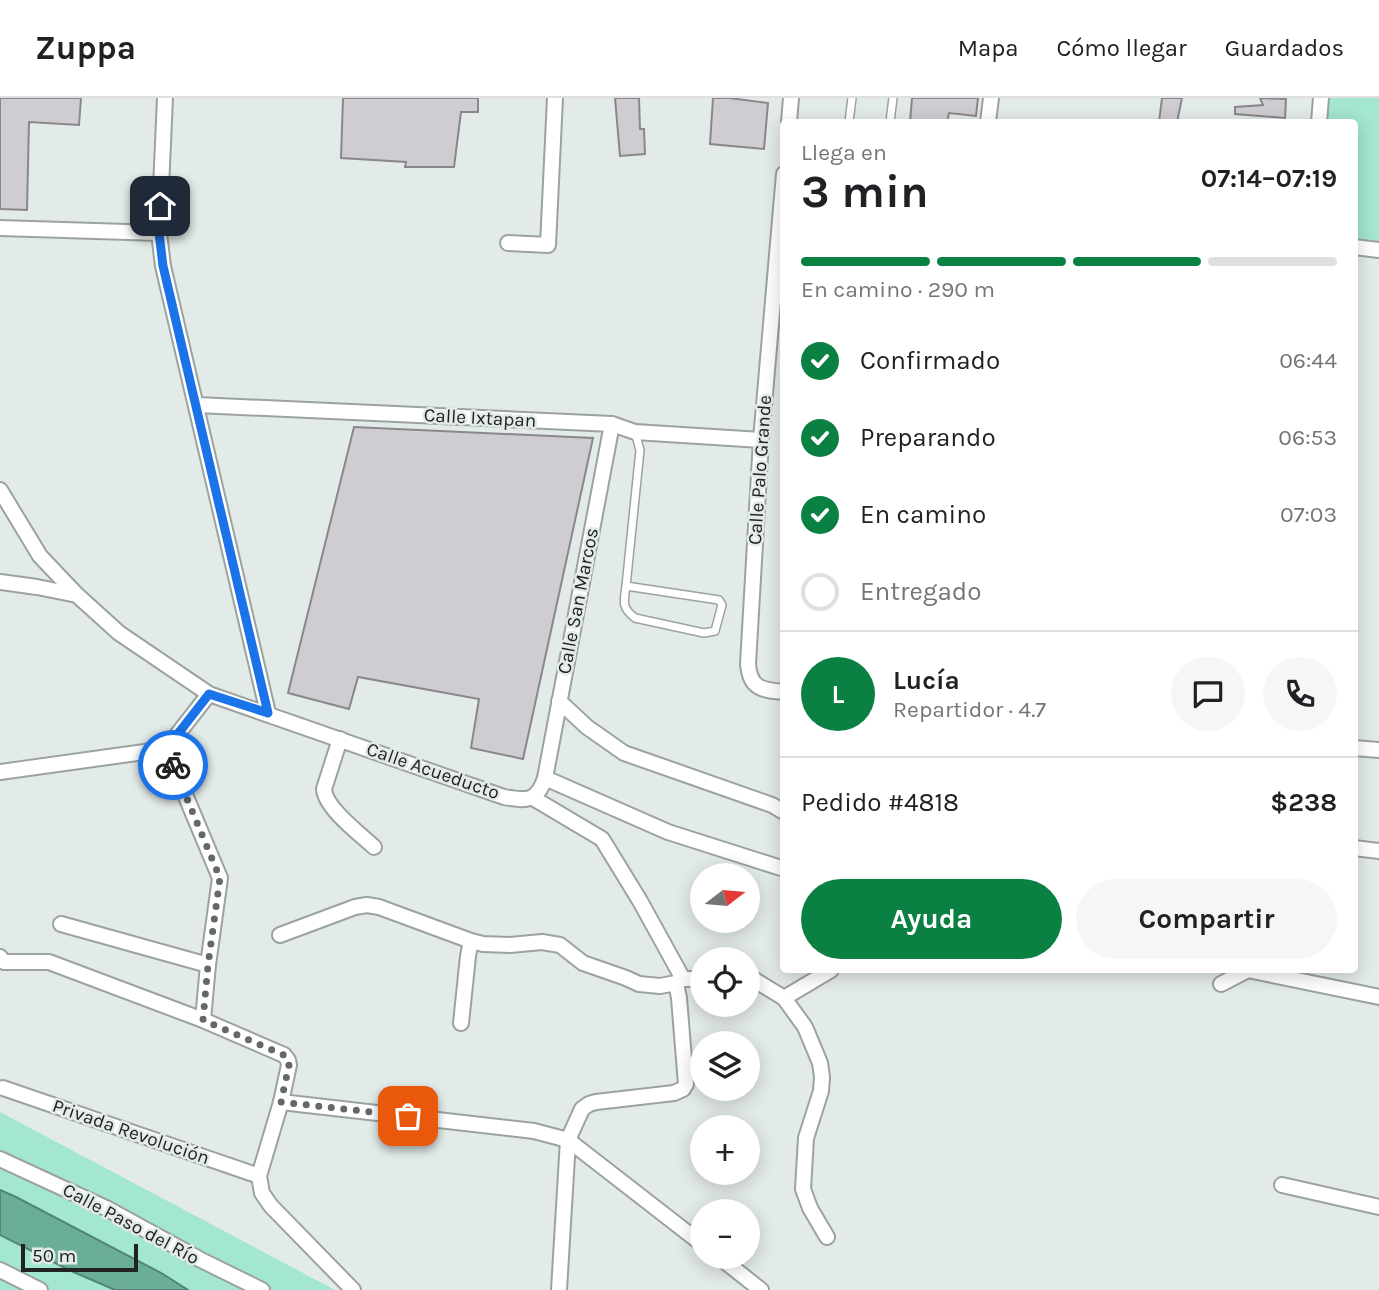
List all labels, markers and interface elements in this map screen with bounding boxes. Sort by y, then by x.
text: Zuppa [35,29,136,67]
text: Mapa [958,34,1018,62]
text: Cómo llegar [1056,34,1187,62]
text: Guardados [1225,34,1344,62]
text: Llega en [801,139,887,166]
text: 07:14–07:19 [1201,163,1337,194]
text: 3 min [801,165,929,219]
pin [130,176,190,236]
icon: home [141,187,179,225]
text: En camino · 290 m [801,276,995,303]
icon: check [801,342,839,380]
text: Confirmado [860,345,1000,376]
text: 06:44 [1279,347,1337,374]
street label: Calle Palo Grande [744,394,776,546]
street label: Calle Ixtapan [423,404,537,432]
icon: check [801,419,839,457]
text: Preparando [860,422,996,453]
text: 06:53 [1278,424,1337,451]
icon: check [801,496,839,534]
text: En camino [860,499,986,530]
text: 07:03 [1280,501,1337,528]
street label: Calle San Marcos [553,526,603,676]
text: Entregado [860,576,981,607]
button: chat [1171,657,1245,731]
button: phone [1263,657,1337,731]
text: Lucía [893,665,960,696]
text: L [832,679,844,710]
text: Repartidor · 4.7 [893,696,1046,723]
courier [138,730,208,800]
street label: Calle Acueducto [364,738,502,804]
icon: bike [154,746,192,784]
text: Pedido #4818 [801,787,959,818]
text: $238 [1270,787,1337,818]
north arrow [690,863,760,933]
map controls [690,863,760,1269]
button: Ayuda [801,879,1062,959]
button: Compartir [1076,879,1337,959]
button: locate [690,947,760,1017]
button: layers [690,1031,760,1101]
pin [378,1086,438,1146]
street label: Privada Revolución [50,1095,212,1169]
icon: bag [389,1097,427,1135]
button: + [690,1115,760,1185]
street label: Calle Paso del Río [59,1179,203,1269]
button: − [690,1199,760,1269]
scale bar [21,1241,138,1273]
text: 50 m [32,1245,76,1267]

